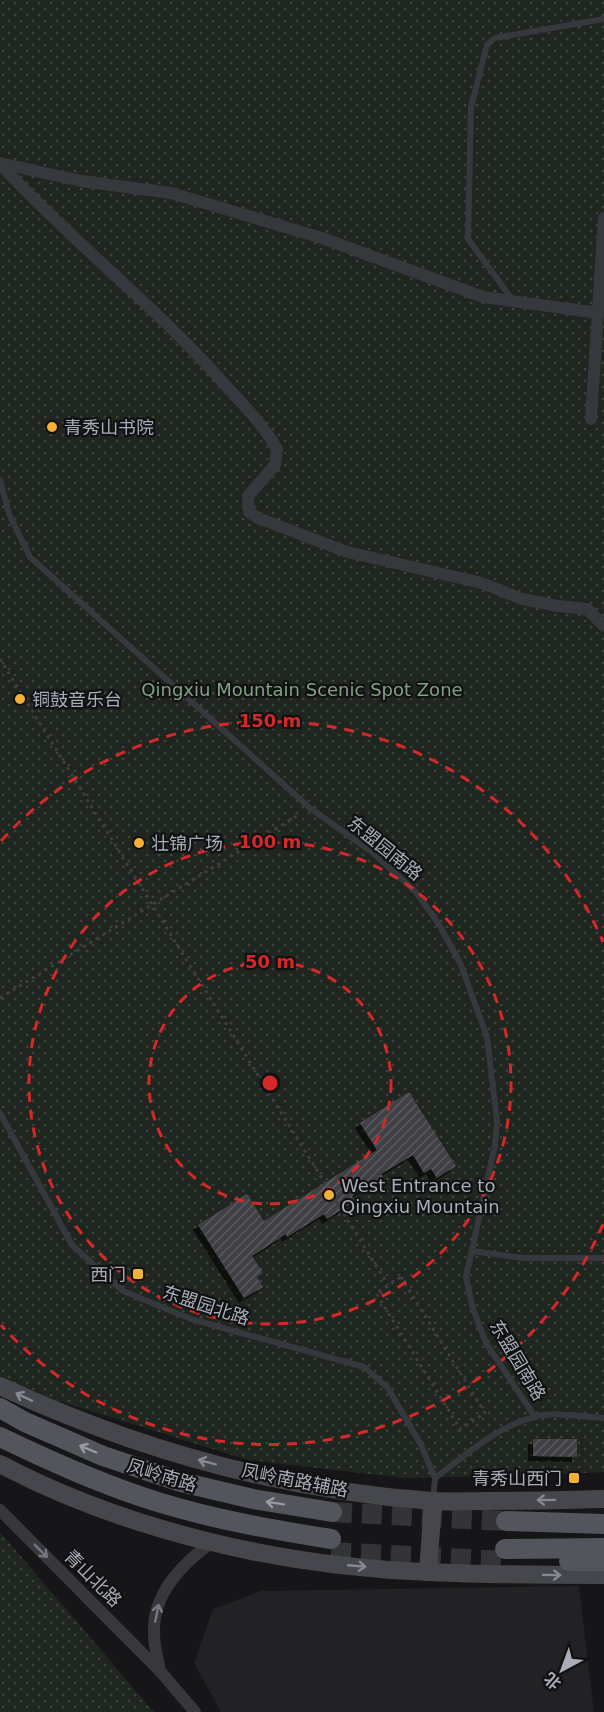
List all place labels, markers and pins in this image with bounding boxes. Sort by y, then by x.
place label: 青秀山书院 [64,417,154,438]
marker: 青秀山书院 [45,420,59,434]
place label: 铜鼓音乐台 [32,689,122,710]
marker: 铜鼓音乐台 [13,692,27,706]
place label: 壮锦广场 [151,833,223,854]
marker: 壮锦广场 [132,836,146,850]
centre of rings [260,1073,280,1093]
place label: West Entrance to Qingxiu Mountain [341,1175,500,1217]
marker: West Entrance to Qingxiu Mountain [322,1188,336,1202]
place label: 西门 [90,1264,126,1285]
marker: 西门 [131,1267,145,1281]
place label: 青秀山西门 [472,1468,562,1489]
marker: 青秀山西门 [567,1471,581,1485]

